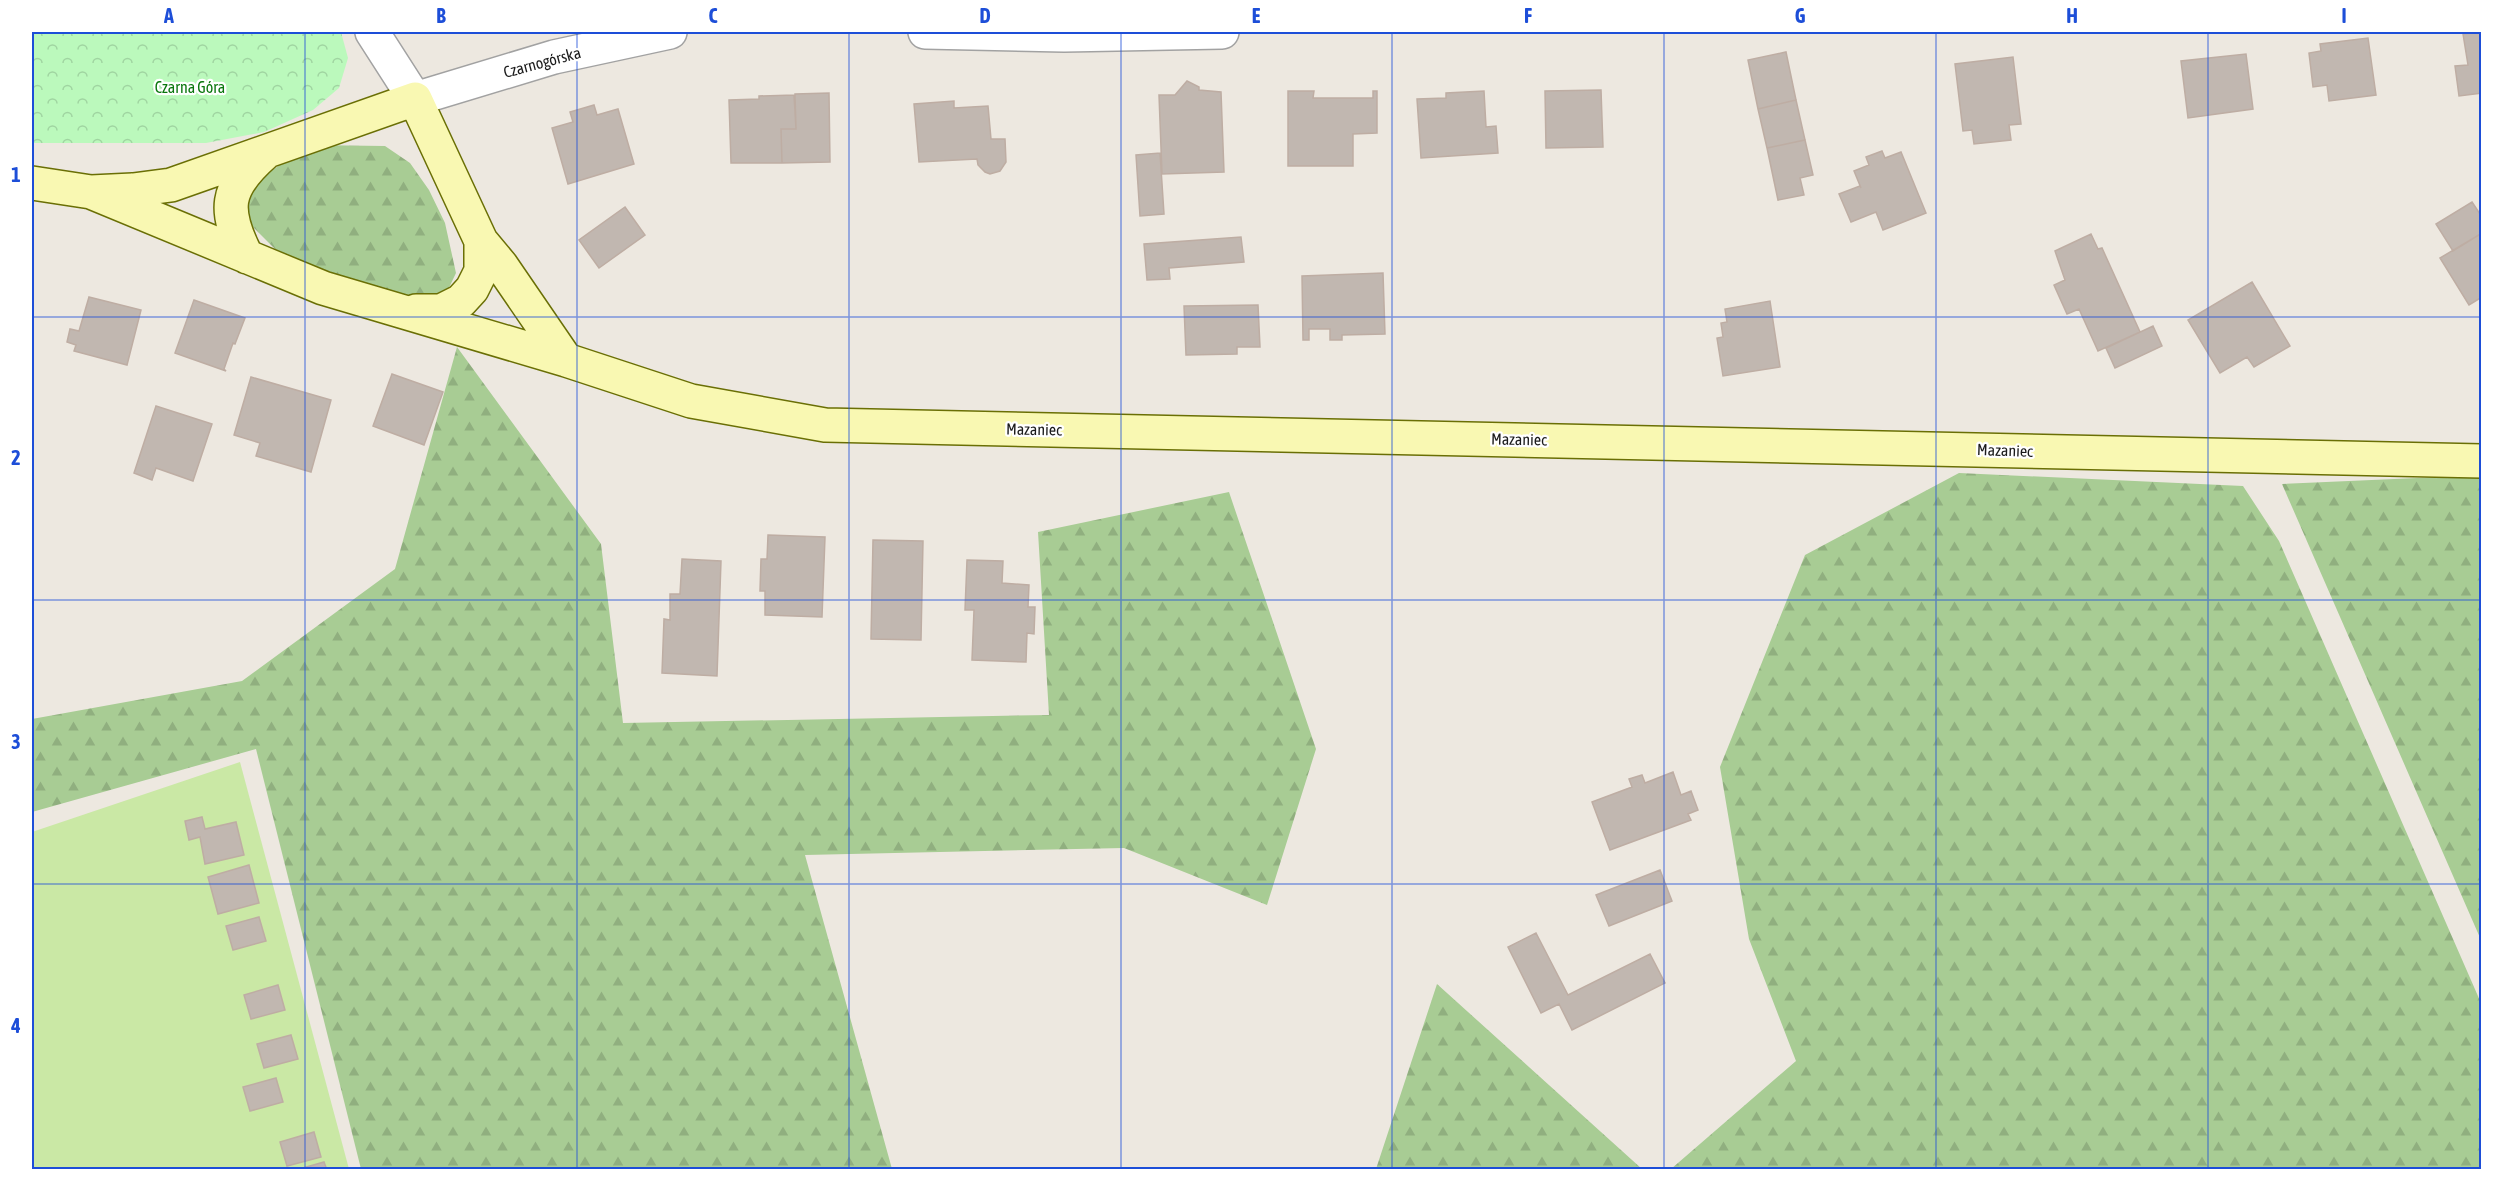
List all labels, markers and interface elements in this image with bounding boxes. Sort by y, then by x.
text: A [163,4,174,27]
text: B [436,4,446,27]
text: C [709,4,718,27]
text: D [979,4,991,27]
text: E [1252,4,1261,27]
text: F [1524,4,1532,27]
text: G [1795,4,1806,27]
text: H [2066,4,2078,27]
text: I [2341,4,2347,27]
street label: Czarnogórska [501,43,583,82]
park label: Czarna Góra [155,78,225,96]
text: 1 [11,163,21,186]
street label: Mazaniec [1006,420,1062,438]
street label: Mazaniec [1491,430,1547,448]
street label: Mazaniec [1977,440,2033,460]
text: 2 [11,446,21,469]
text: 3 [11,730,21,753]
text: 4 [10,1014,21,1037]

